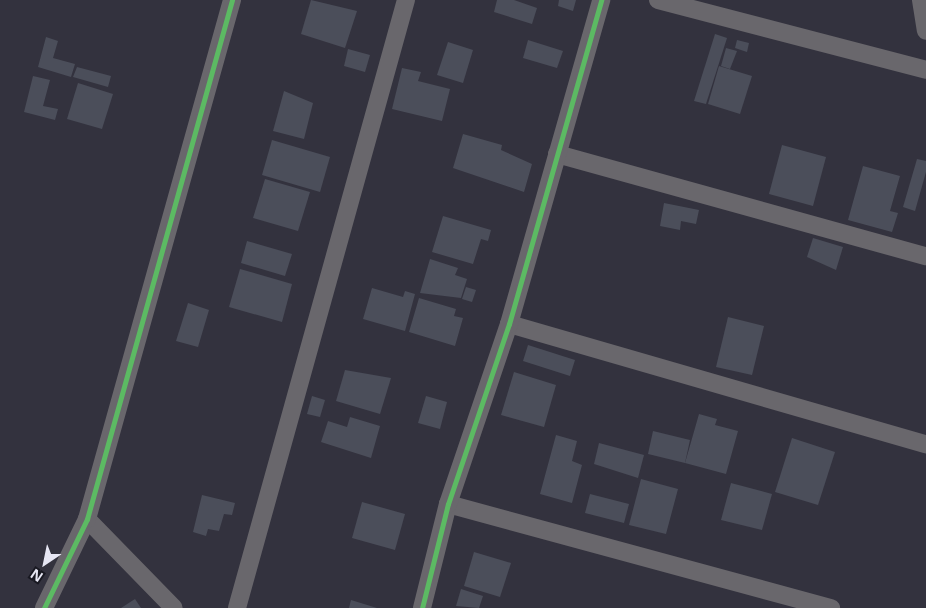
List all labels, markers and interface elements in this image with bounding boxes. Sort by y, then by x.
north arrow [20,538,70,588]
text: N [26,565,46,587]

